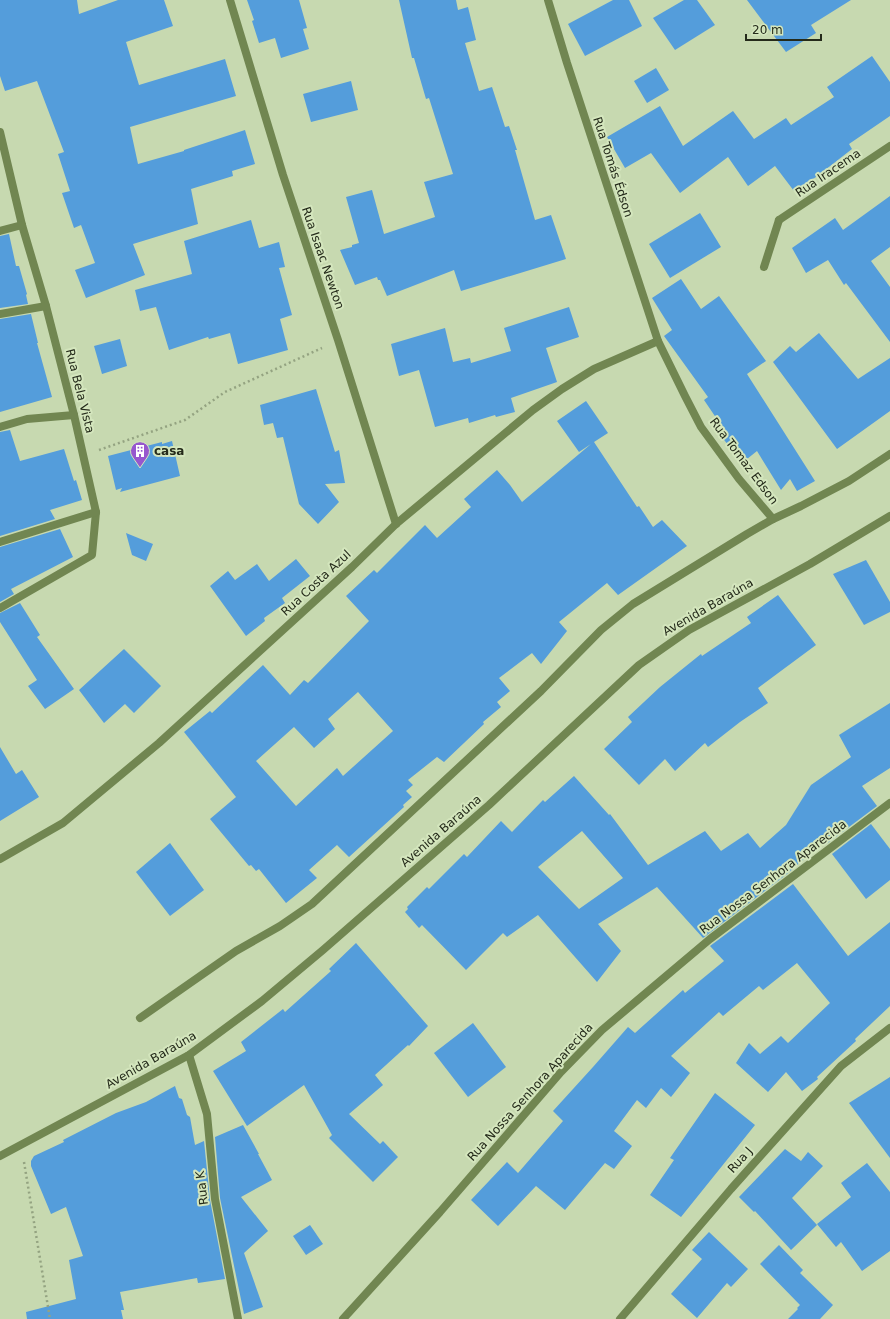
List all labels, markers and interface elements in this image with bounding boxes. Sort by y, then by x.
scale bar [746,16,821,42]
text: 20 m [752,23,783,37]
street label: Rua Tomás Édson [590,115,637,219]
street label: Rua Iracema [793,146,863,200]
street label: Rua Isaac Newton [299,205,347,311]
street label: Rua Bela Vista [63,347,97,435]
street label: Rua Tomaz Edson [707,415,781,507]
building icon: casa [129,440,151,468]
place label: casa [154,444,184,458]
street label: Rua Costa Azul [278,547,354,619]
street label: Avenida Baraúna [660,575,756,639]
street label: Avenida Baraúna [398,792,484,870]
street label: Rua Nossa Senhora Aparecida [697,817,849,937]
street label: Rua Nossa Senhora Aparecida [464,1020,596,1164]
street label: Avenida Baraúna [103,1028,199,1092]
street label: Rua J [725,1144,755,1176]
street label: Rua K [193,1169,211,1206]

